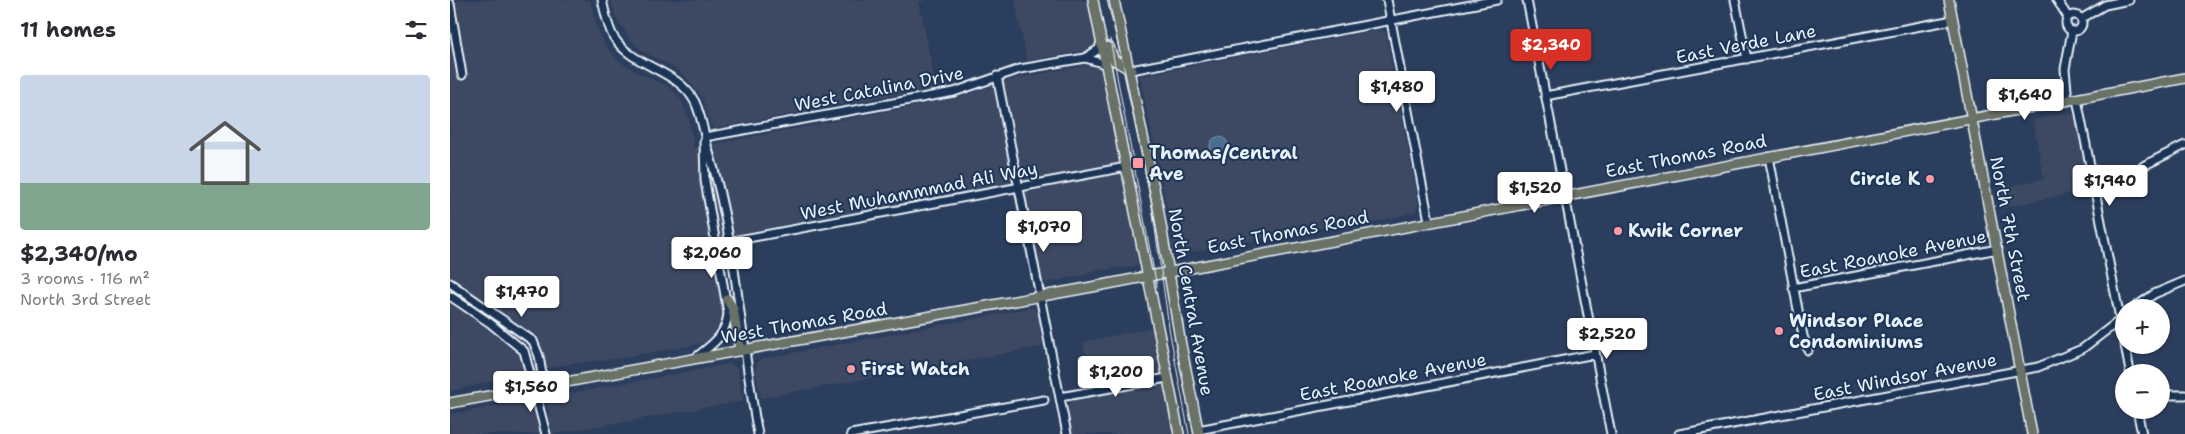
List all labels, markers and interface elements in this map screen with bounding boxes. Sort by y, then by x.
text: 11 homes [20,16,116,44]
icon: filters [402,16,430,44]
street label: East Verde Lane [1674,19,1818,69]
pin: $2,340 [1510,28,1592,71]
text: $2,340 [1521,34,1581,55]
street label: West Catalina Drive [792,61,966,117]
pin: $1,480 [1356,70,1438,113]
text: $1,480 [1370,76,1424,97]
pin: $1,640 [1984,78,2066,121]
text: $1,640 [1998,84,2052,105]
icon: home [180,108,270,198]
street label: East Thomas Road [1603,129,1769,183]
place label: Thomas/Central Ave [1149,141,1298,186]
street label: North 7th Street [1984,154,2036,304]
street label: West Muhammmad Ali Way [798,156,1040,226]
marker: Thomas/Central Ave [1131,156,1145,170]
pin: $1,940 [2069,164,2151,207]
place label: Circle K [1850,167,1921,191]
text: $1,940 [2084,170,2136,191]
pin: $1,520 [1494,172,1576,214]
marker: Circle K [1924,173,1936,185]
text: $1,520 [1509,177,1561,198]
street label: East Thomas Road [1205,205,1371,259]
street label: North Central Avenue [1163,206,1219,398]
pin: $1,070 [1003,210,1085,253]
text: $1,070 [1017,216,1071,237]
place label: Kwik Corner [1628,219,1743,243]
street label: East Roanoke Avenue [1798,224,1988,284]
marker: Kwik Corner [1612,225,1624,237]
pin: $2,060 [671,236,753,279]
text: $2,340/mo [20,240,138,268]
text: $2,060 [682,242,742,263]
text: 3 rooms · 116 m² [20,268,150,289]
pin: $1,470 [481,276,563,318]
text: $1,470 [495,281,549,302]
text: North 3rd Street [20,289,151,310]
street label: West Thomas Road [719,297,889,349]
map controls [2115,299,2170,419]
button: + [2115,299,2170,354]
place label: Windsor Place Condominiums [1789,309,1924,354]
pin: $2,520 [1566,318,1648,360]
text: $2,520 [1578,323,1636,344]
marker: Windsor Place Condominiums [1773,325,1785,337]
street label: East Roanoke Avenue [1298,347,1488,407]
street label: East Windsor Avenue [1811,347,1999,407]
pin: $1,200 [1075,356,1157,398]
place label: First Watch [861,357,970,381]
text: $1,200 [1089,361,1143,382]
marker: First Watch [845,363,857,375]
button: − [2115,364,2170,419]
pin: $1,560 [490,370,572,413]
text: $1,560 [504,376,558,397]

